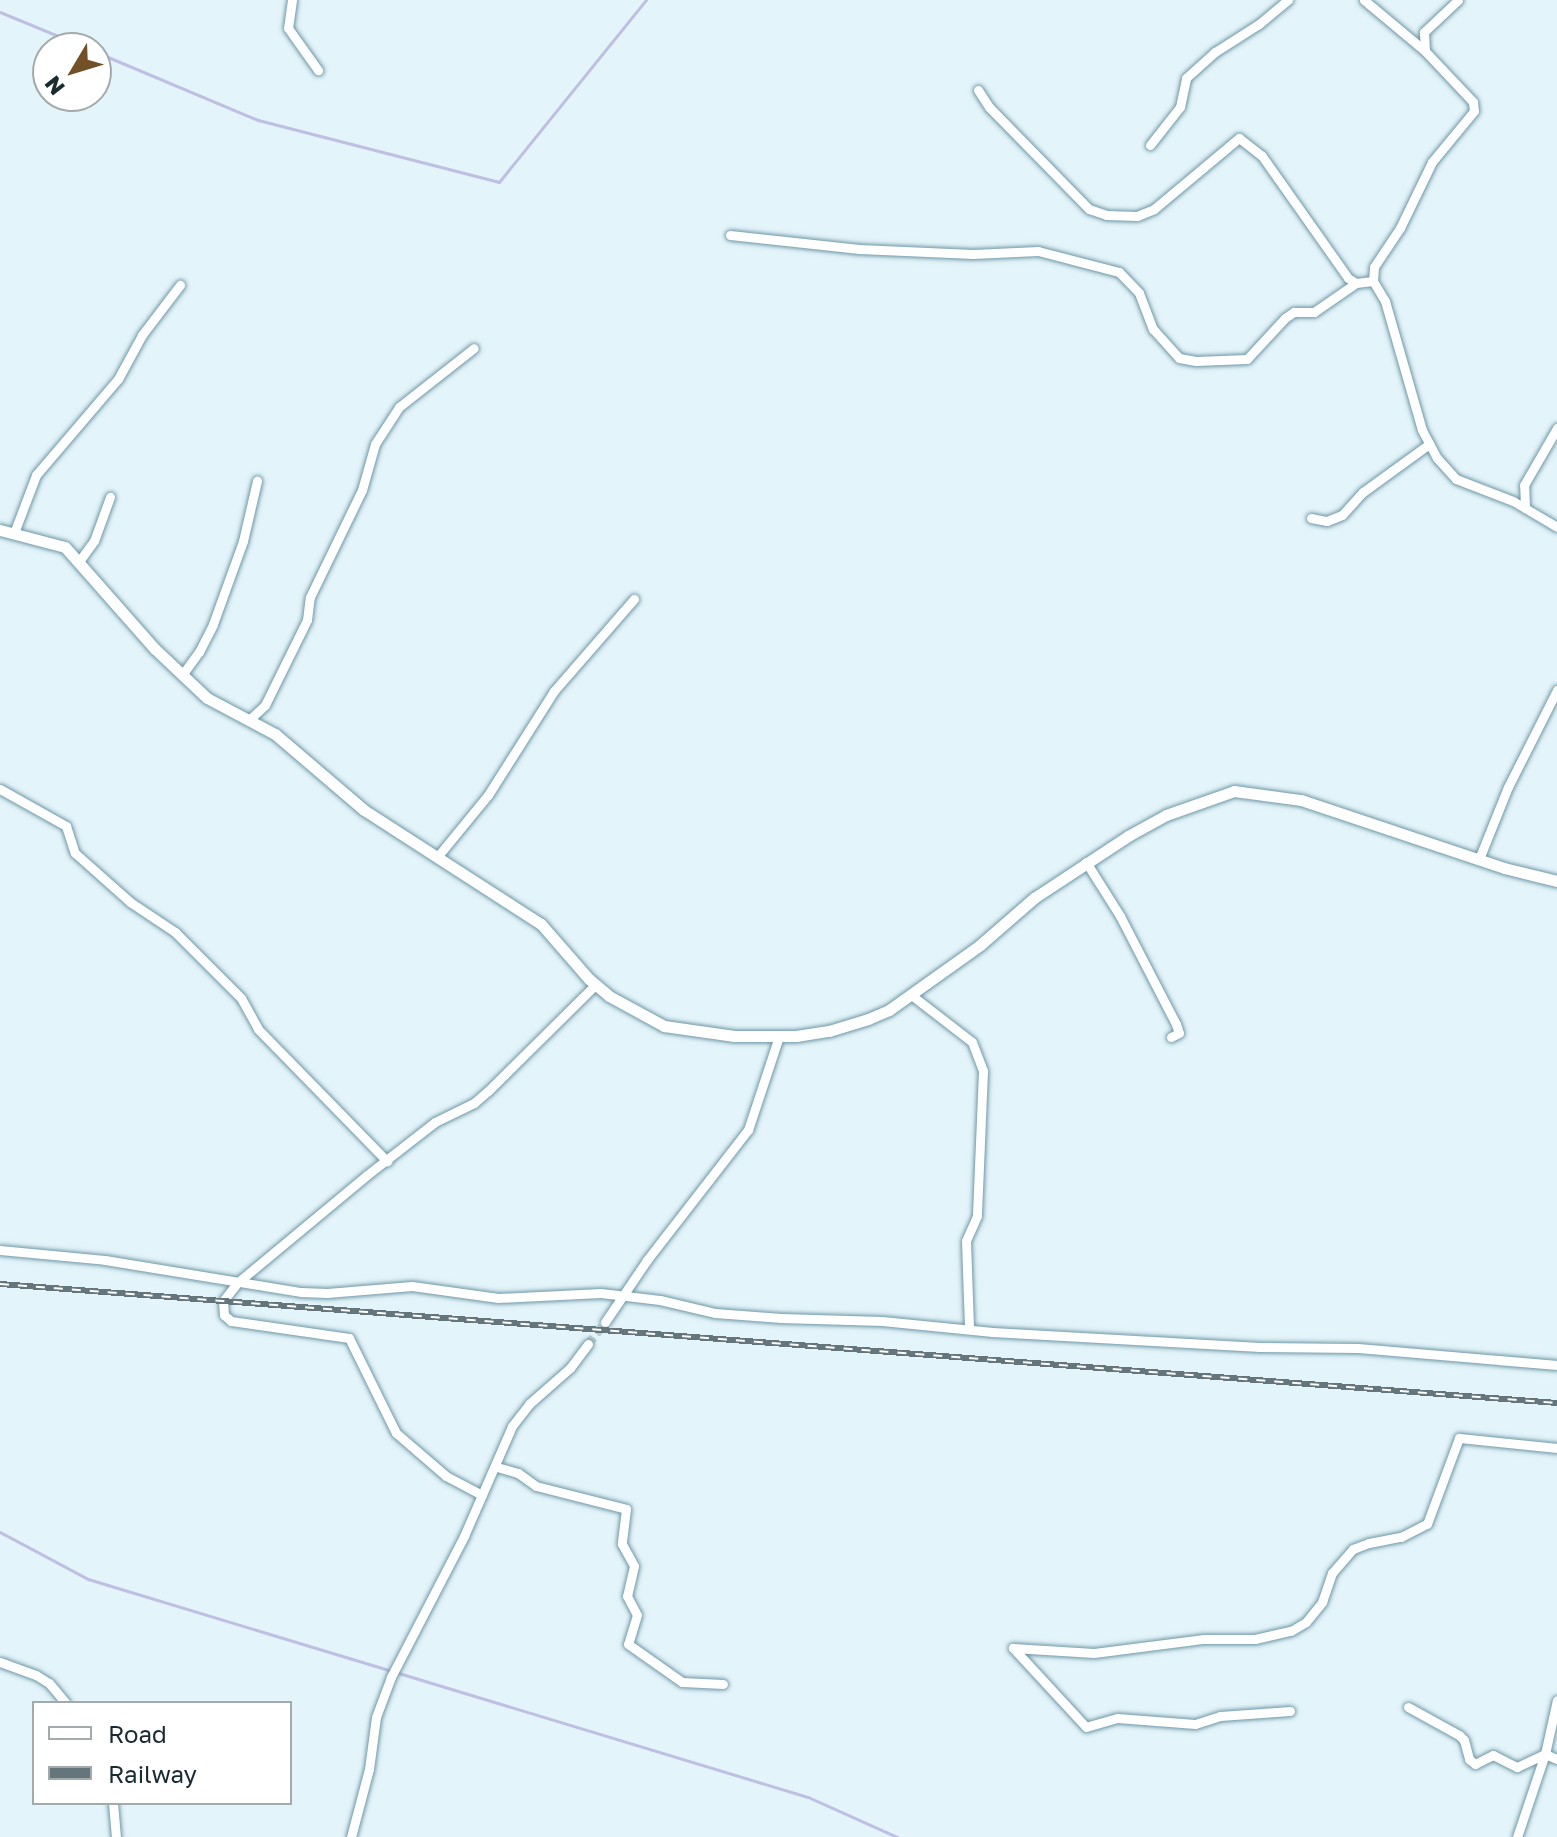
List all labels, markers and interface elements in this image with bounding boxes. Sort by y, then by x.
north arrow [32,32,112,112]
text: N [38,71,70,101]
legend [32,1701,292,1805]
text: Road [108,1719,167,1748]
text: Railway [108,1759,197,1788]

